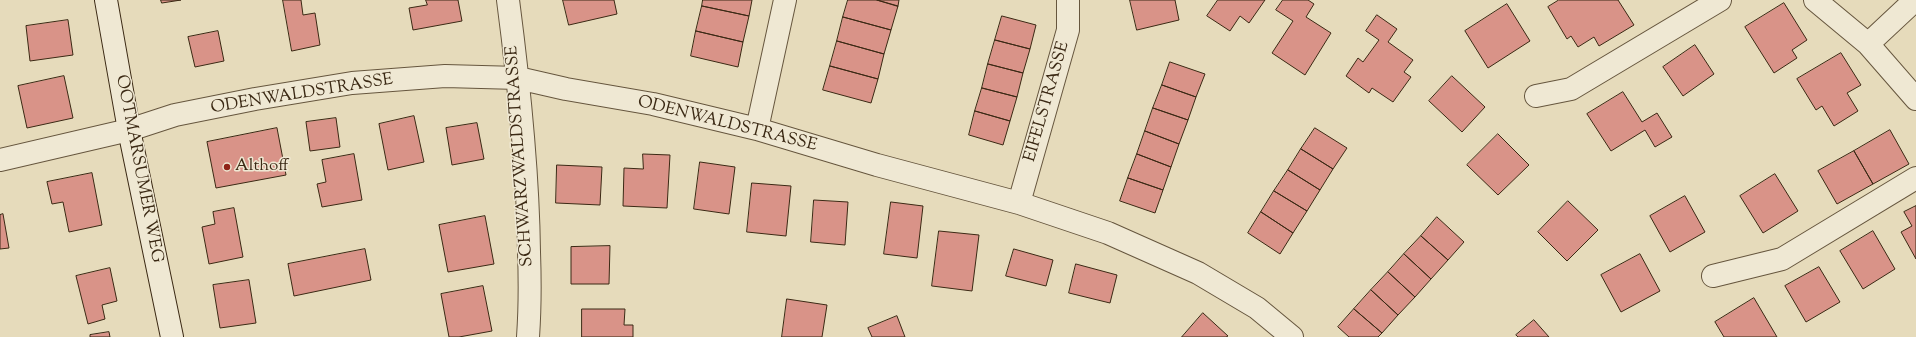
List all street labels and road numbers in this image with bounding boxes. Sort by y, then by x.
street label: EIFELSTRASSE [1021,40,1075,164]
street label: SCHWARZWALDSTRASSE [503,45,539,267]
street label: ODENWALDSTRASSE [209,71,395,119]
street label: OOTMARSUMER WEG [110,73,166,265]
street label: ODENWALDSTRASSE [635,93,819,157]

